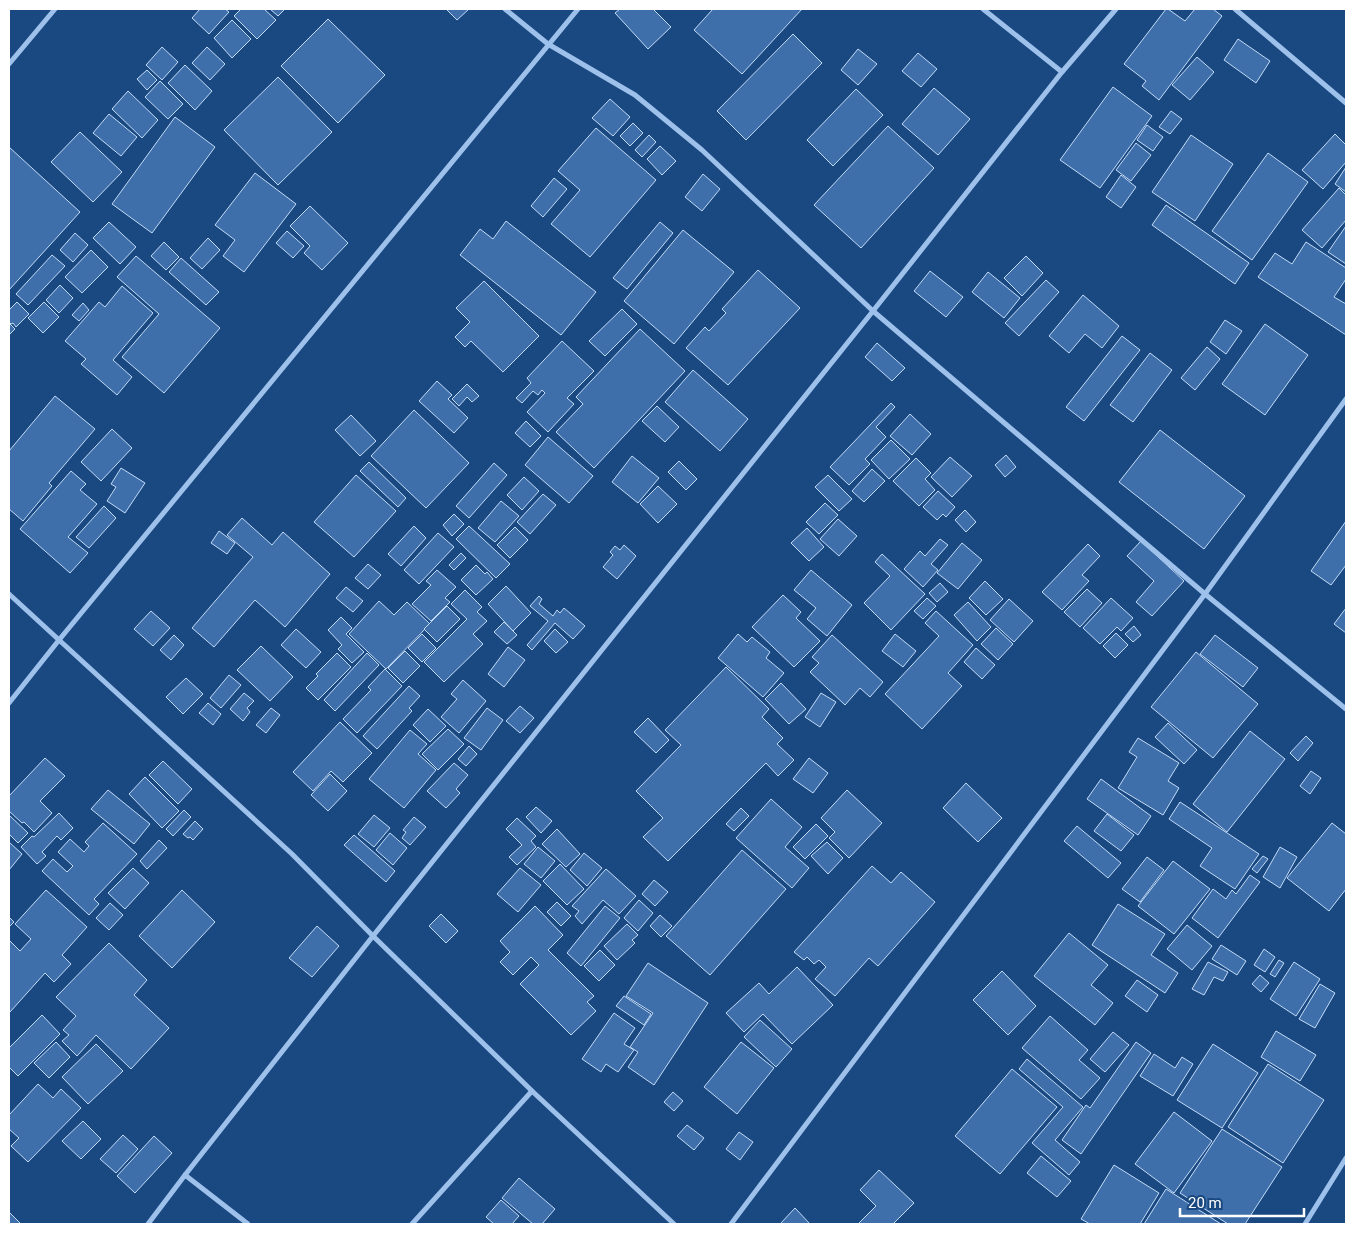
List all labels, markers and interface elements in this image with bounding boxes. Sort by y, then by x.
scale bar [1180,1186,1304,1218]
text: 20 m [1188,1194,1222,1212]

